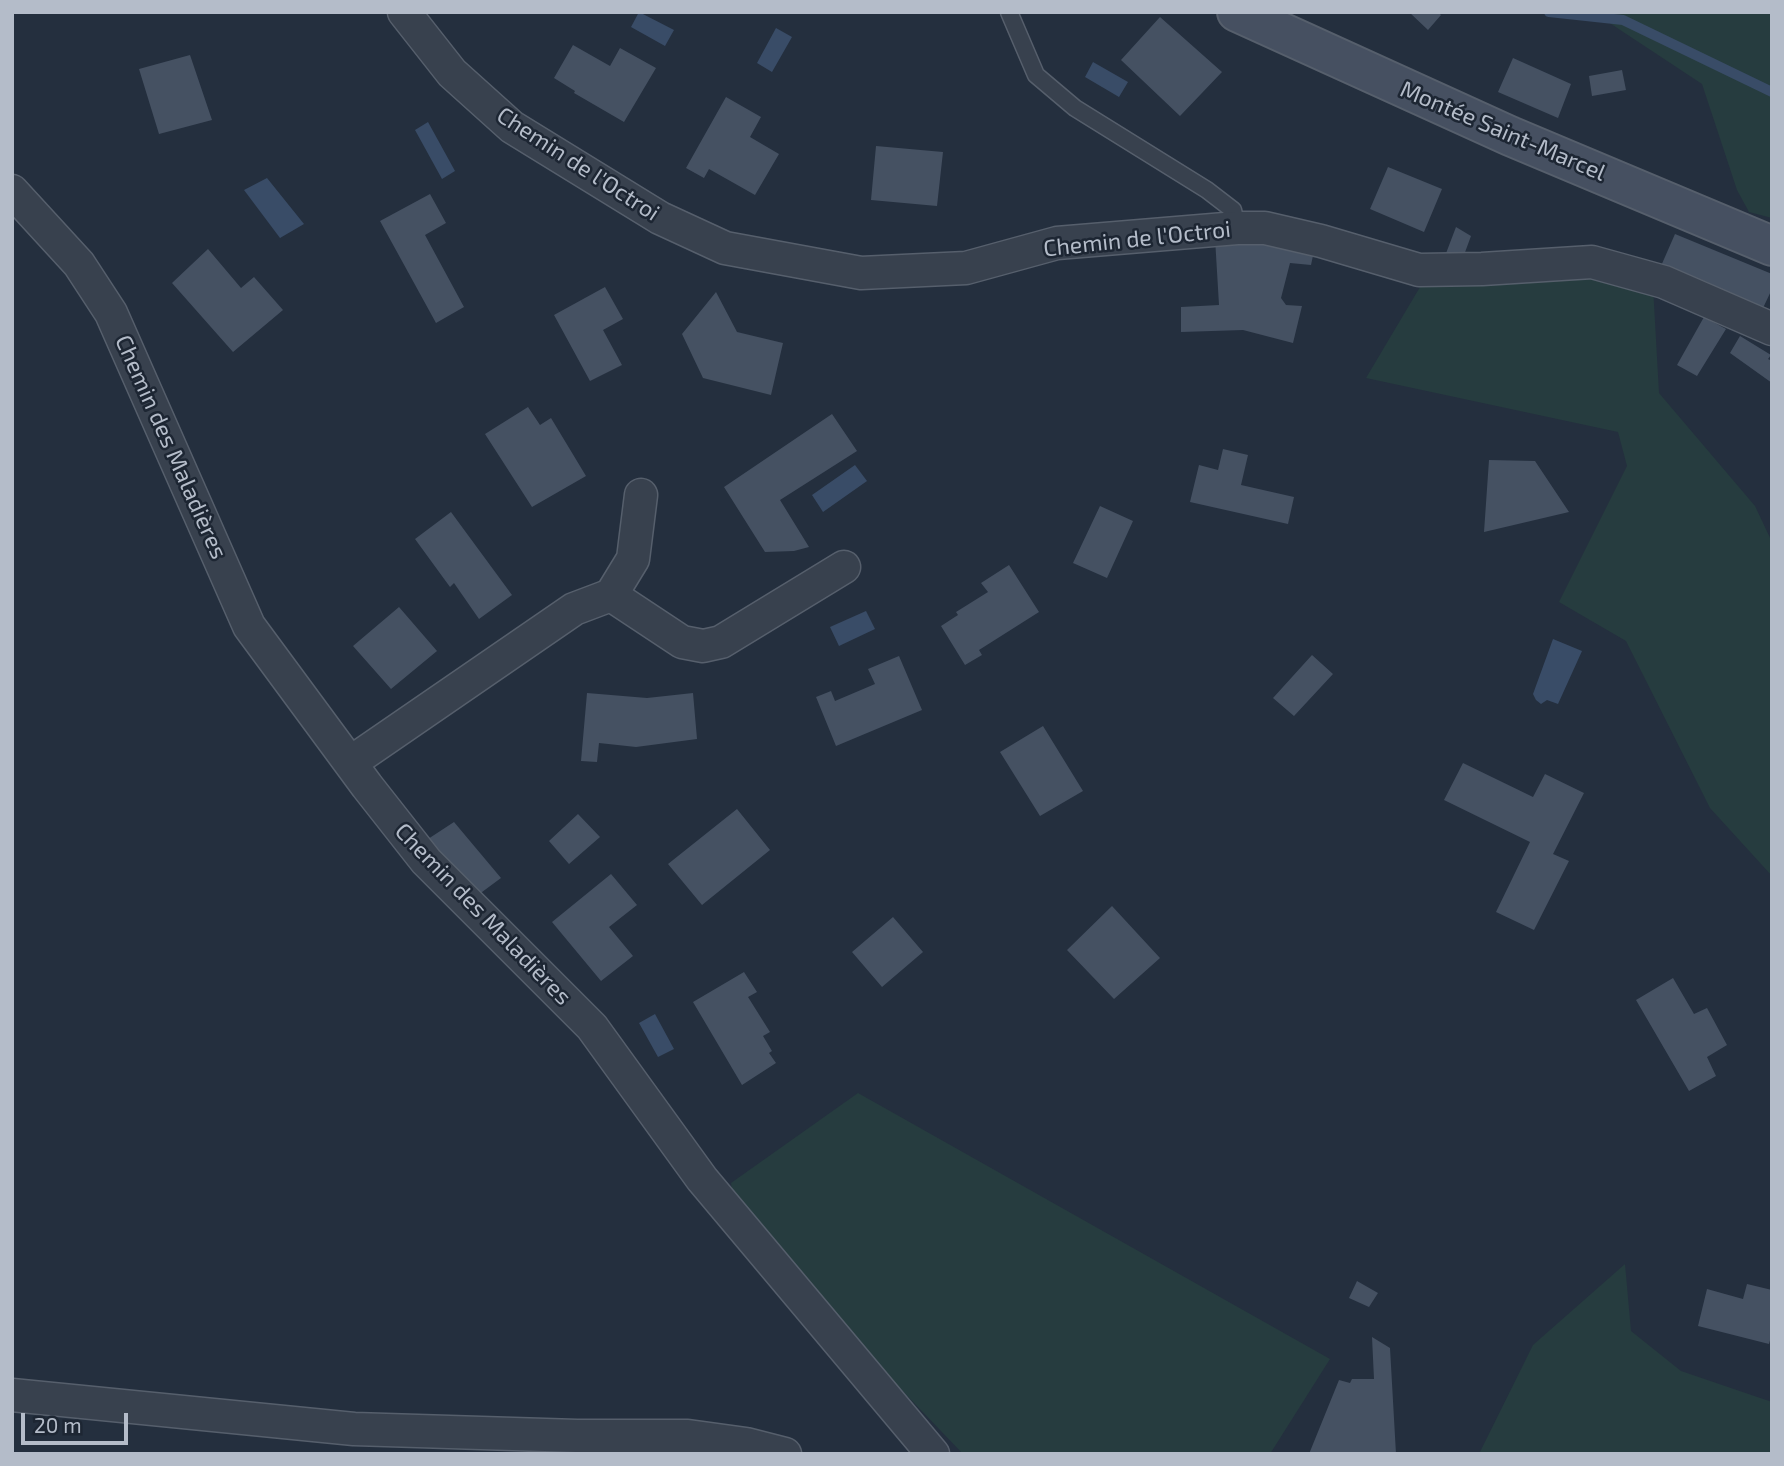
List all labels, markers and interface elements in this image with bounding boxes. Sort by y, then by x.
street label: Montée Saint-Marcel [1396,75,1610,187]
street label: Chemin de l'Octroi [492,101,664,227]
street label: Chemin de l'Octroi [1042,215,1232,263]
street label: Chemin des Maladières [109,331,233,563]
street label: Chemin des Maladières [389,817,577,1011]
scale bar [24,1400,131,1444]
text: 20 m [34,1412,82,1437]

